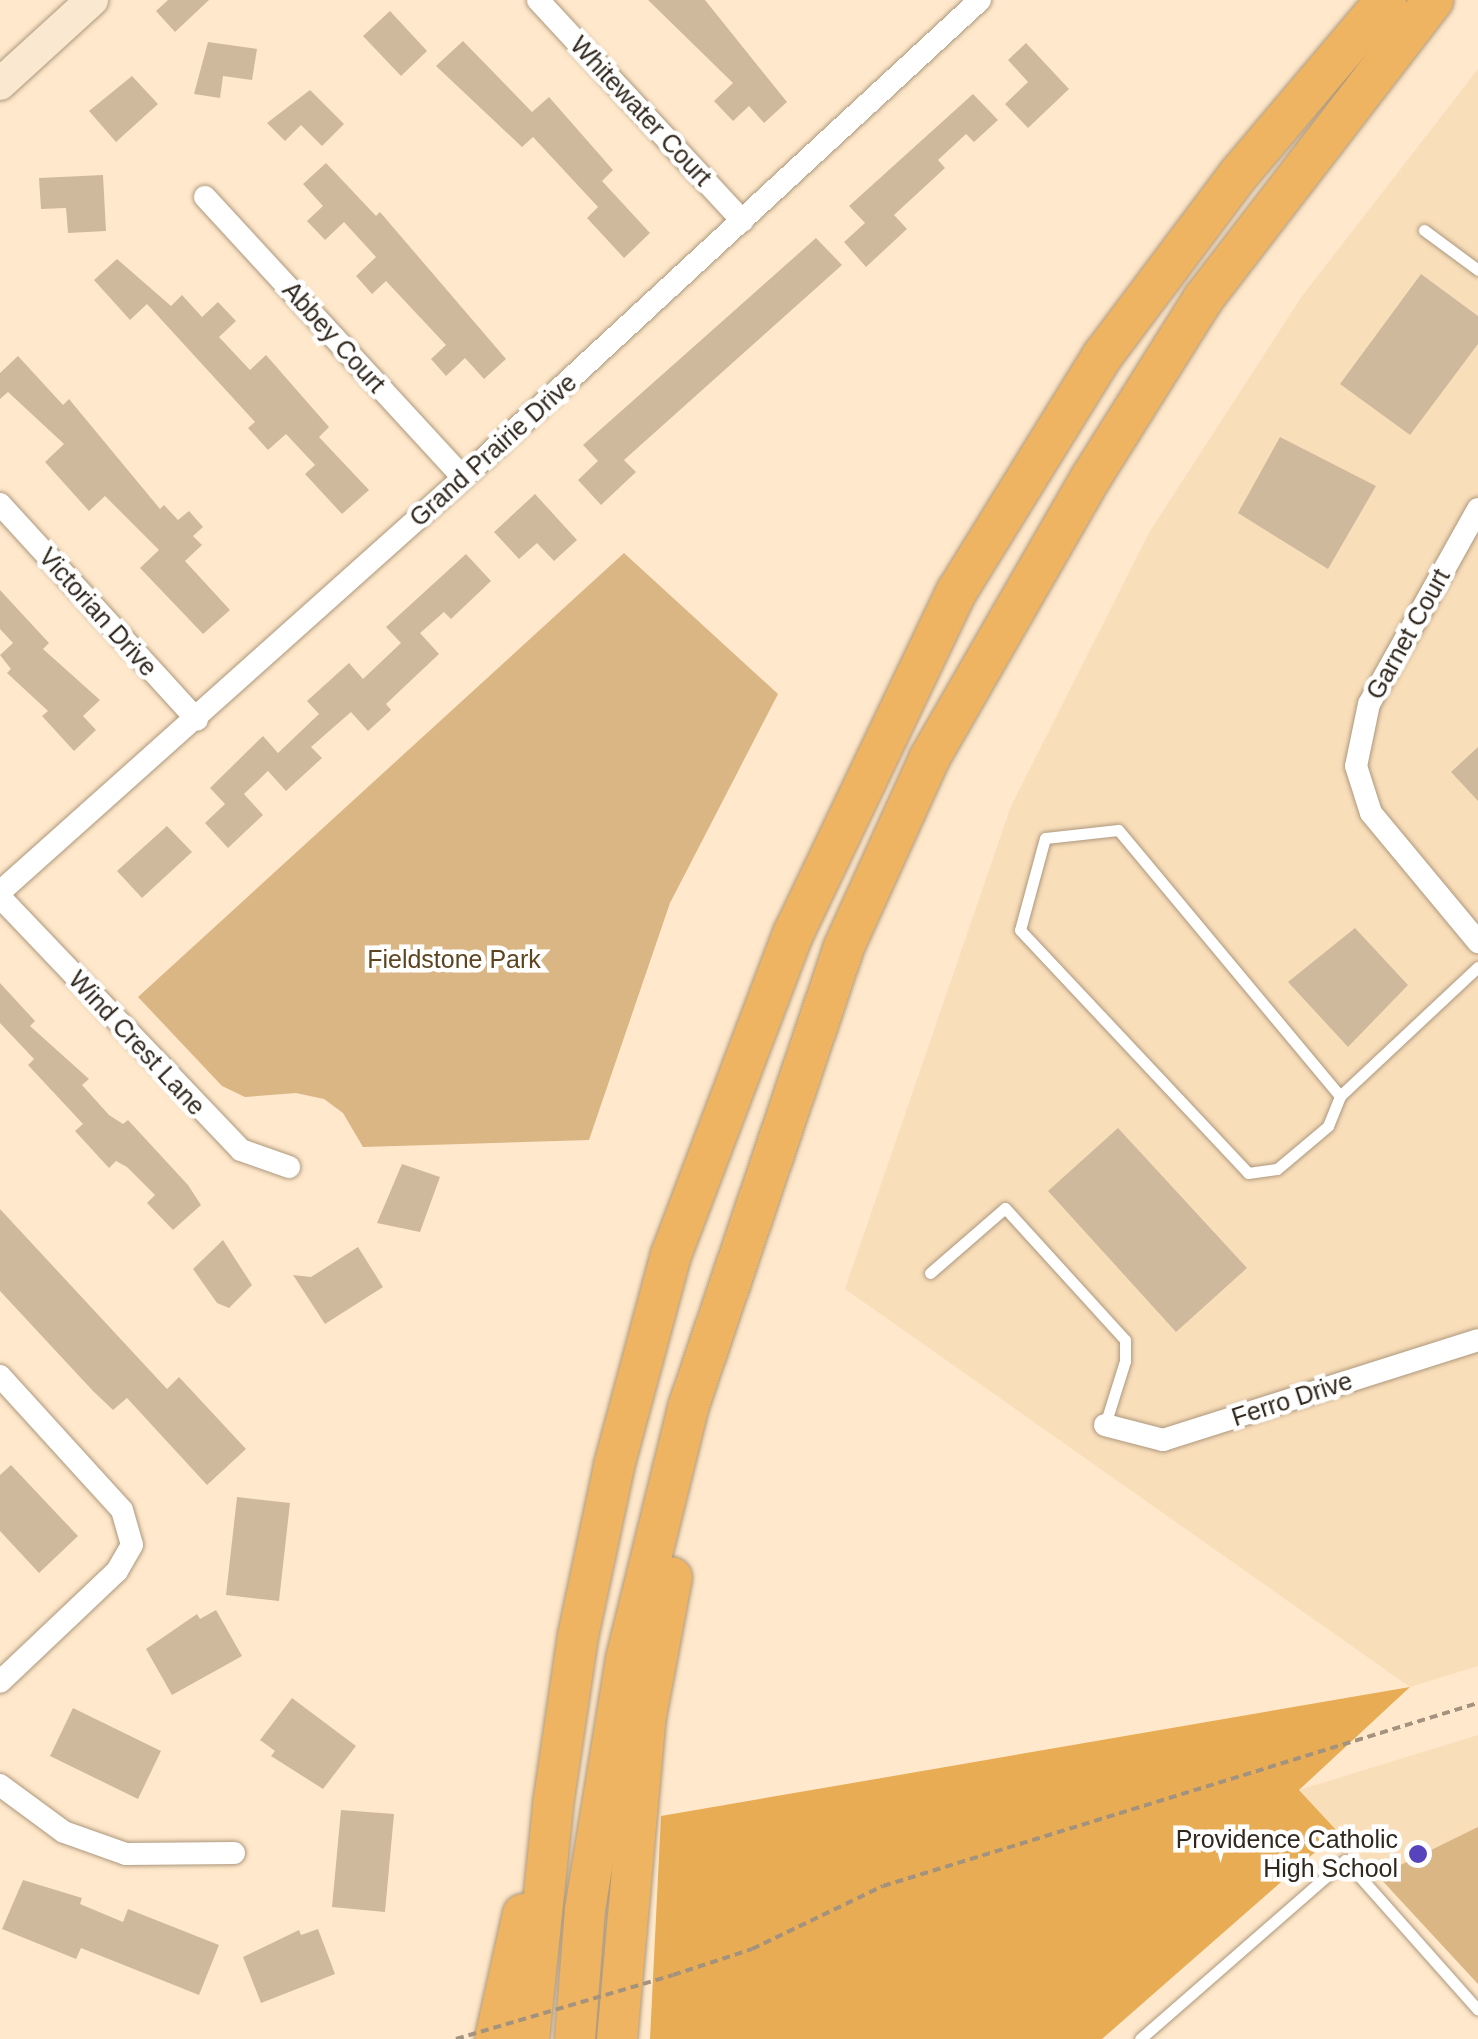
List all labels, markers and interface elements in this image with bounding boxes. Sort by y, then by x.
street label: Whitewater Court [564,30,718,192]
street label: Abbey Court [276,275,392,399]
street label: Grand Prairie Drive [403,367,583,533]
street label: Victorian Drive [33,542,163,682]
street label: Garnet Court [1360,564,1456,704]
park label: Fieldstone Park [367,944,541,974]
street label: Wind Crest Lane [63,965,211,1121]
street label: Ferro Drive [1228,1365,1356,1433]
place label: Providence Catholic High School [1176,1825,1398,1884]
marker: Providence Catholic High School [1407,1843,1429,1865]

